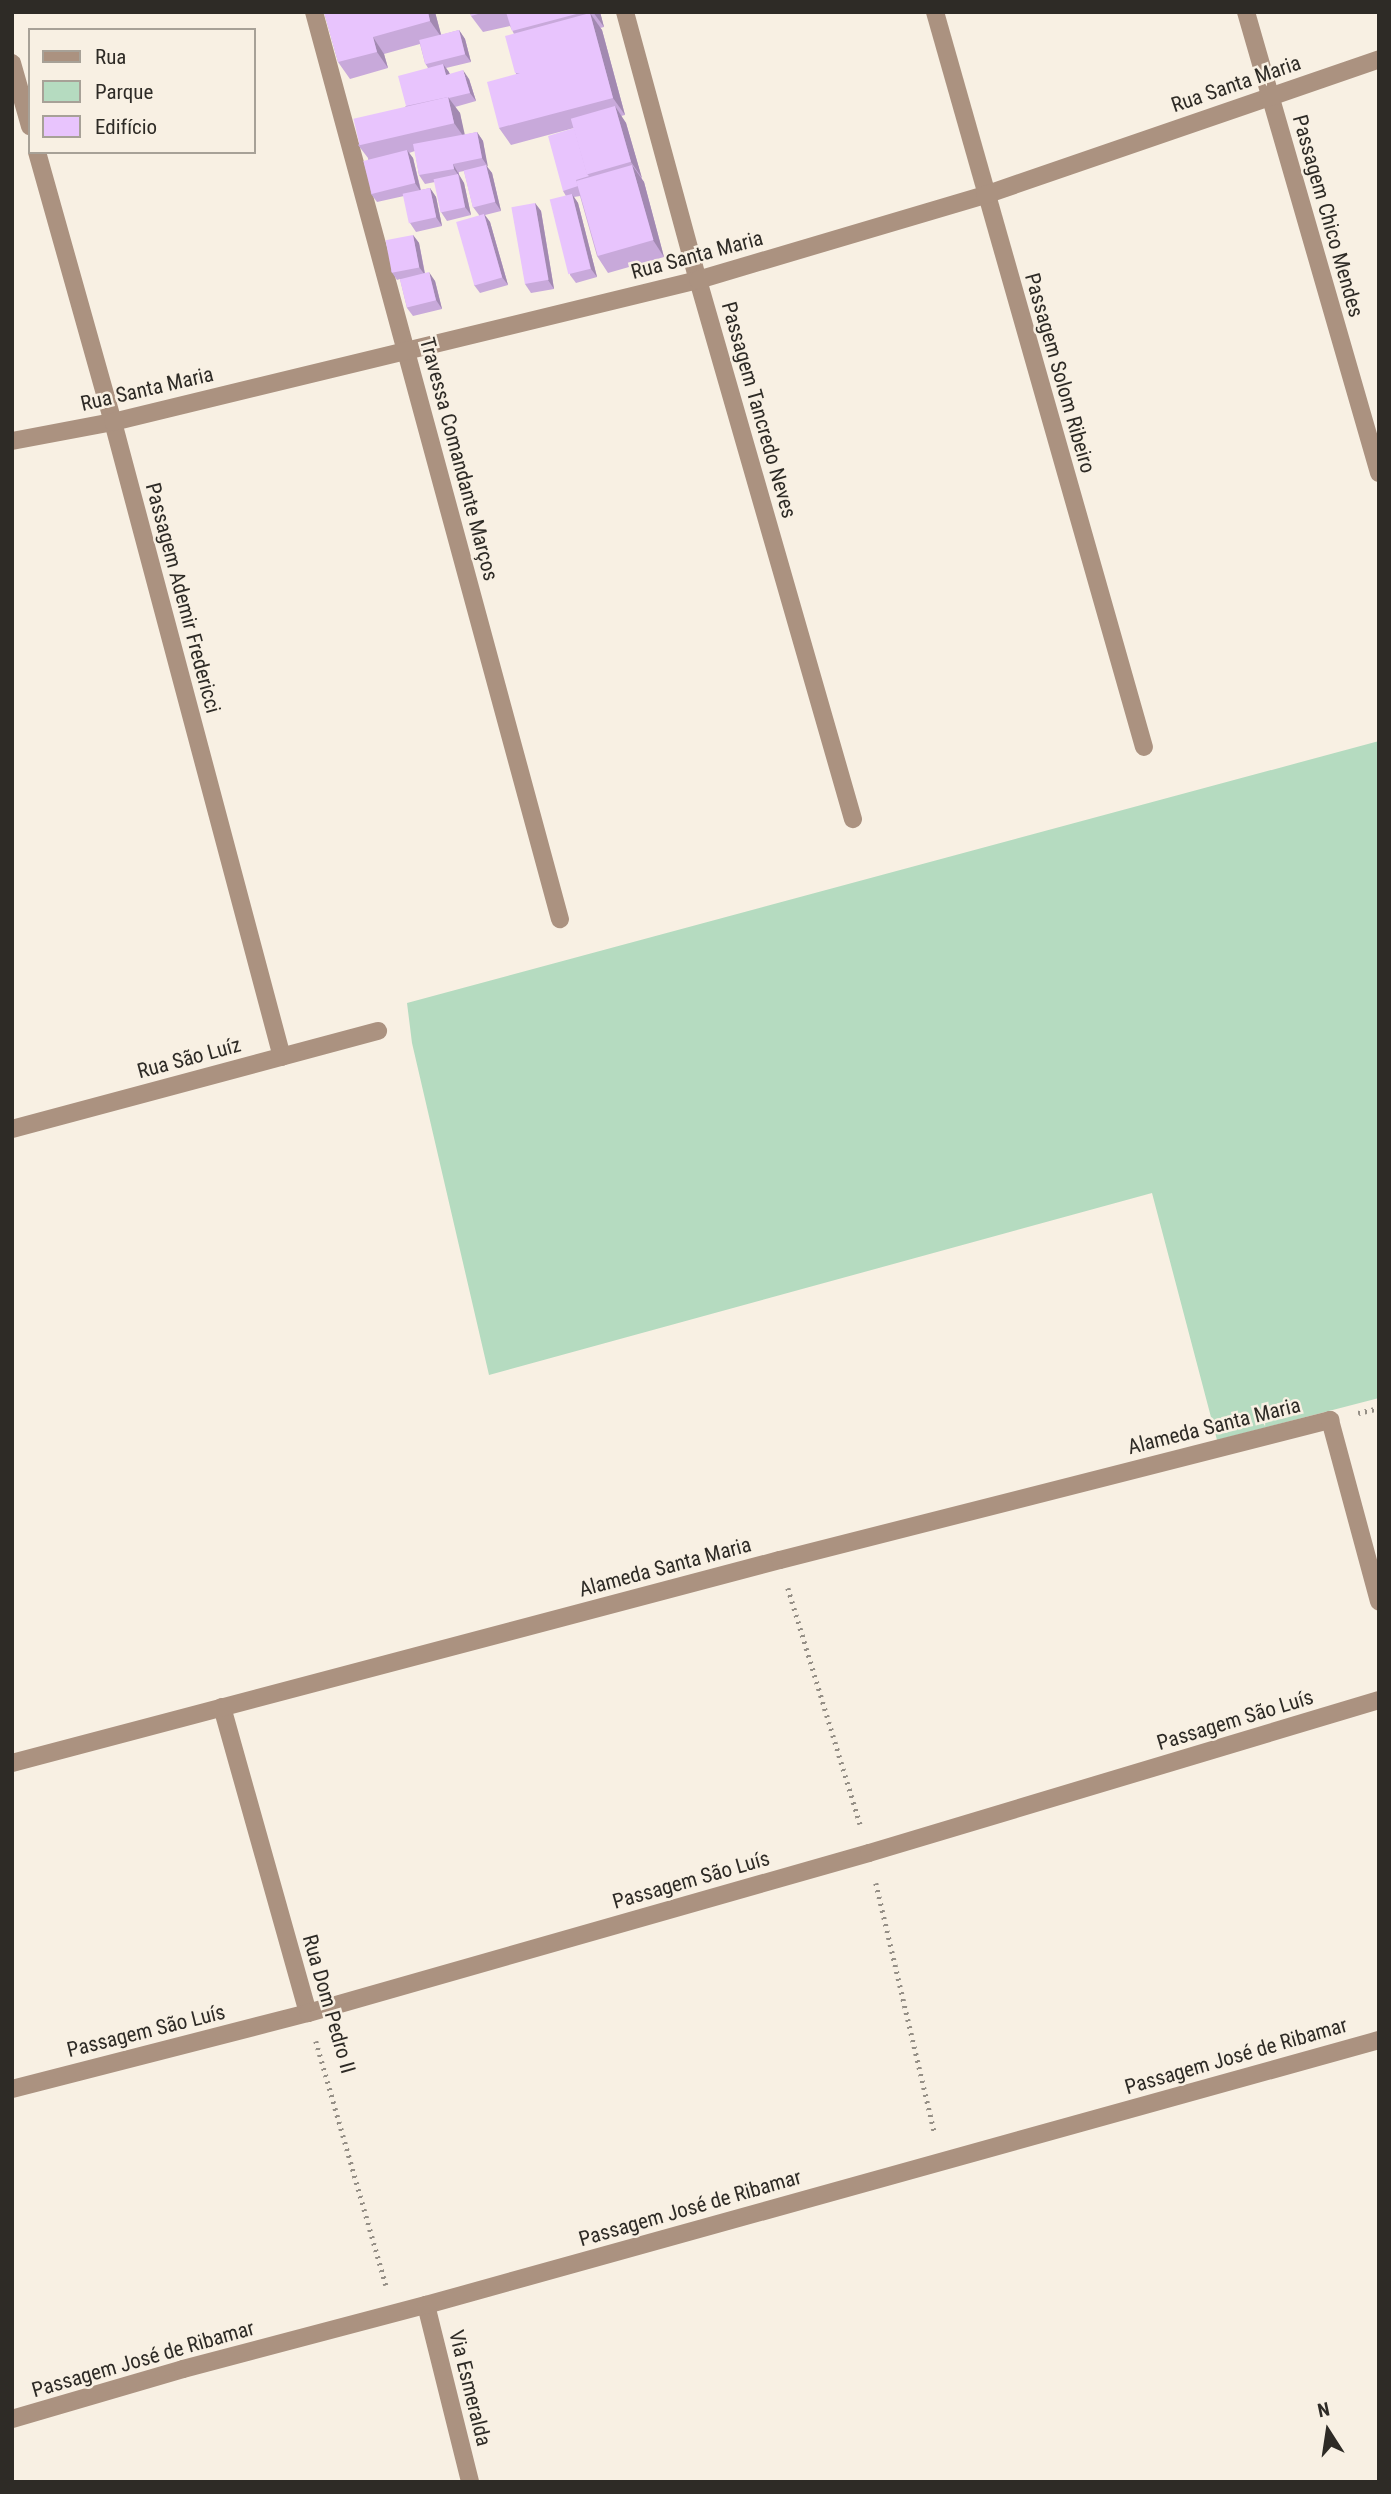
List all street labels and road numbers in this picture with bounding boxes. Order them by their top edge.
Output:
street label: Rua Santa Maria [1168,50,1304,118]
street label: Passagem Chico Mendes [1287,112,1369,320]
street label: Rua Santa Maria [628,225,766,285]
street label: Passagem Solom Ribeiro [1019,270,1101,476]
street label: Passagem Tancredo Neves [716,299,802,521]
street label: Travessa Comandante Marços [414,335,504,583]
street label: Rua Santa Maria [78,361,216,417]
street label: Passagem Ademir Fredericci [140,480,226,716]
street label: Rua São Luíz [134,1032,244,1084]
street label: Alameda Santa Maria [1125,1392,1303,1460]
street label: Alameda Santa Maria [576,1532,754,1602]
street label: Passagem São Luís [1154,1684,1316,1756]
street label: Passagem São Luís [610,1846,772,1914]
street label: Rua Dom Pedro II [297,1932,361,2076]
street label: Passagem São Luís [64,1999,228,2063]
street label: Passagem José de Ribamar [1122,2012,1350,2100]
street label: Passagem José de Ribamar [576,2164,804,2252]
street label: Passagem José de Ribamar [29,2315,257,2403]
street label: Via Esmeralda [443,2327,497,2449]

